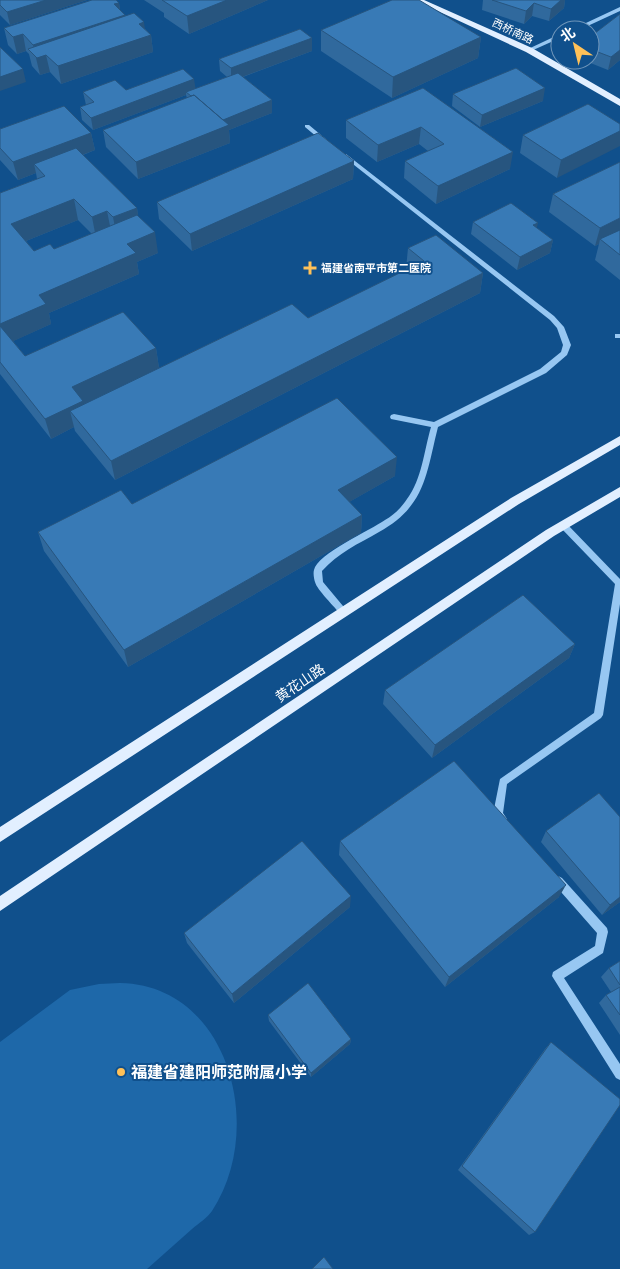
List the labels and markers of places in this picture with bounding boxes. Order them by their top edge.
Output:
marker: 福建省南平市第二医院 [303,261,317,275]
place label: 福建省南平市第二医院 [321,262,431,275]
place label: 福建省建阳师范附属小学 [131,1063,307,1082]
marker: 福建省建阳师范附属小学 [115,1066,127,1078]

